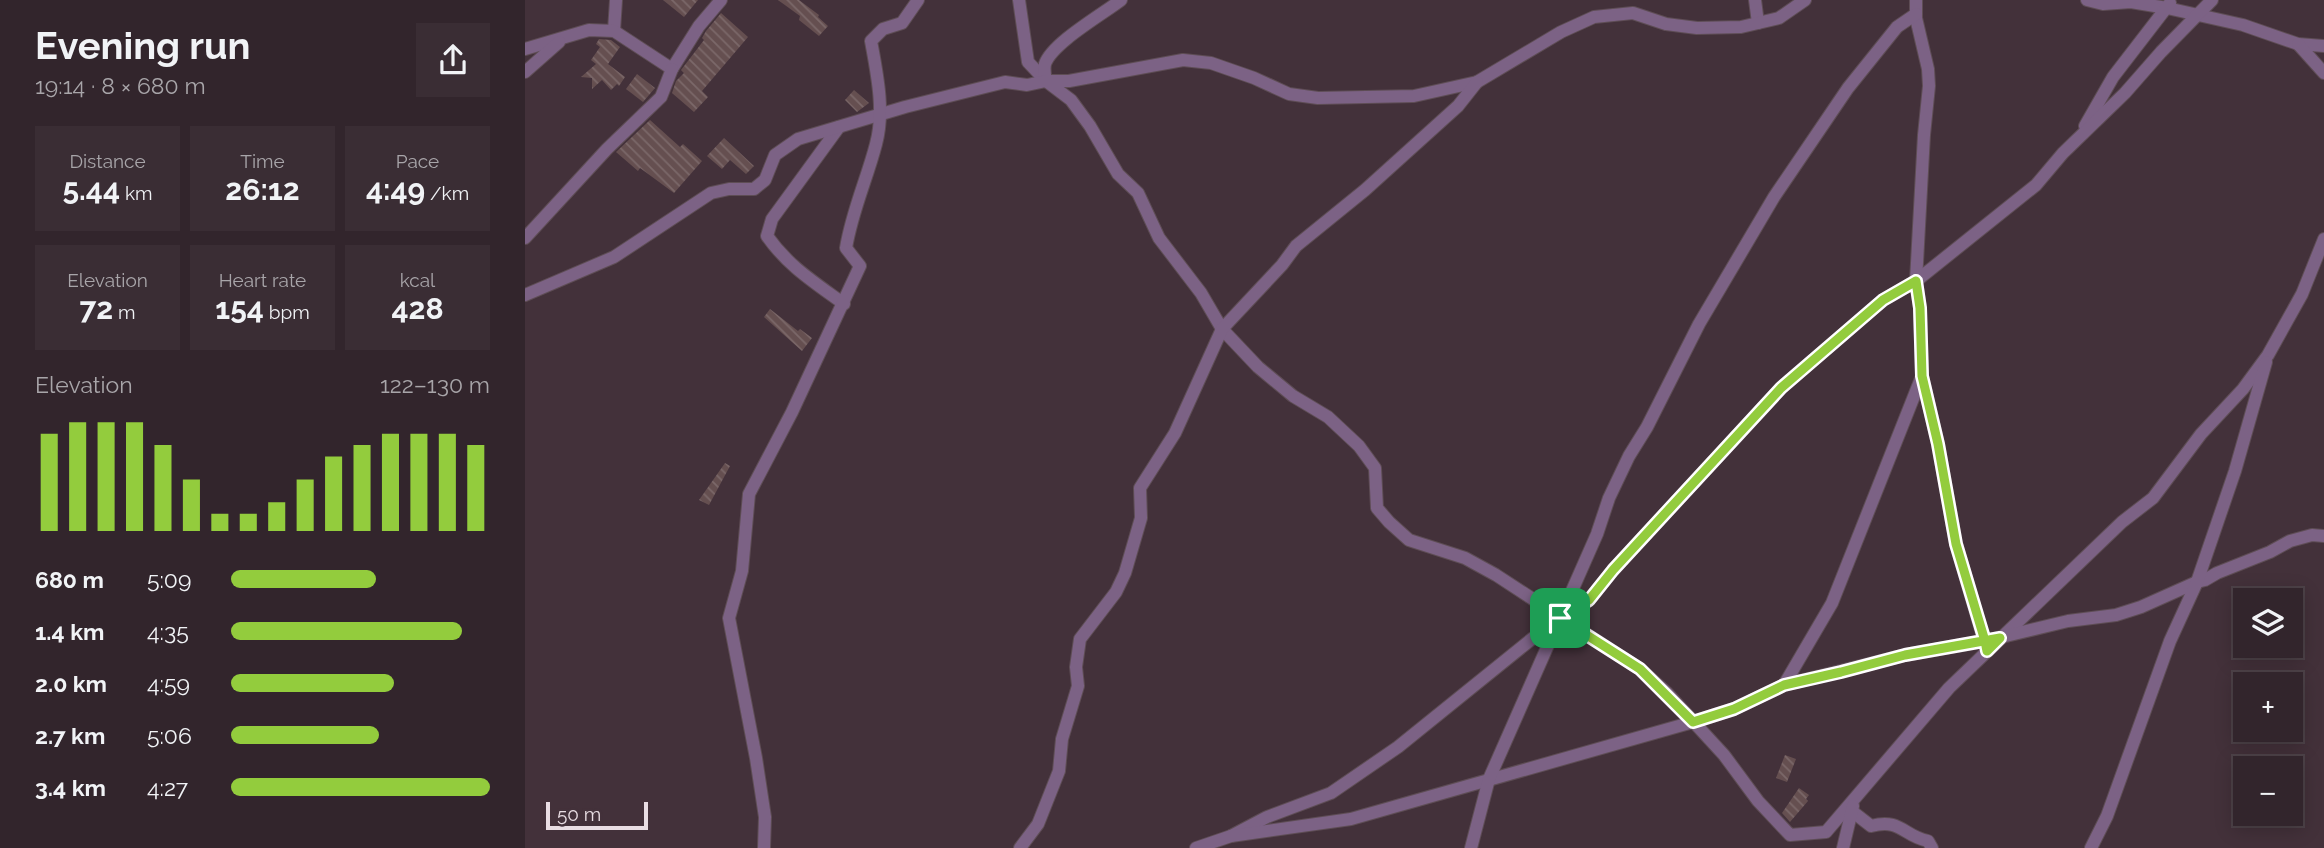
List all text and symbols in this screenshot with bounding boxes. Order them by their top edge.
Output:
text: Evening run [35,23,250,68]
button: share [416,23,490,97]
text: 19:14 · 8 × 680 m [35,72,206,99]
text: Distance [69,150,146,172]
text: Time [240,150,285,172]
text: Pace [396,150,439,172]
text: 5.44 [62,172,120,207]
text: 26:12 [225,172,300,207]
text: 4:49 [366,172,425,207]
text: km [120,182,153,204]
text: /km [425,182,469,204]
text: Elevation [67,269,148,291]
text: Heart rate [219,269,306,291]
text: kcal [400,269,435,291]
text: 72 [79,291,113,326]
text: 154 [215,291,264,326]
text: 428 [391,291,444,326]
text: m [113,301,136,323]
text: bpm [264,301,310,323]
text: Elevation [35,371,133,398]
text: 122–130 m [380,371,490,398]
text: 680 m [35,566,104,593]
text: 5:09 [147,566,191,593]
pin [1530,588,1590,648]
map controls [2233,588,2303,826]
button: layers [2233,588,2303,658]
icon: arrive [1541,599,1579,637]
text: 1.4 km [35,618,104,645]
text: 4:35 [147,618,189,645]
text: 2.0 km [35,670,107,697]
text: 4:59 [147,670,190,697]
button: + [2233,672,2303,742]
text: 2.7 km [35,722,105,749]
text: 5:06 [147,722,192,749]
button: − [2233,756,2303,826]
text: 3.4 km [35,774,106,801]
text: 4:27 [147,774,188,801]
scale bar [546,799,647,831]
text: 50 m [557,803,601,825]

